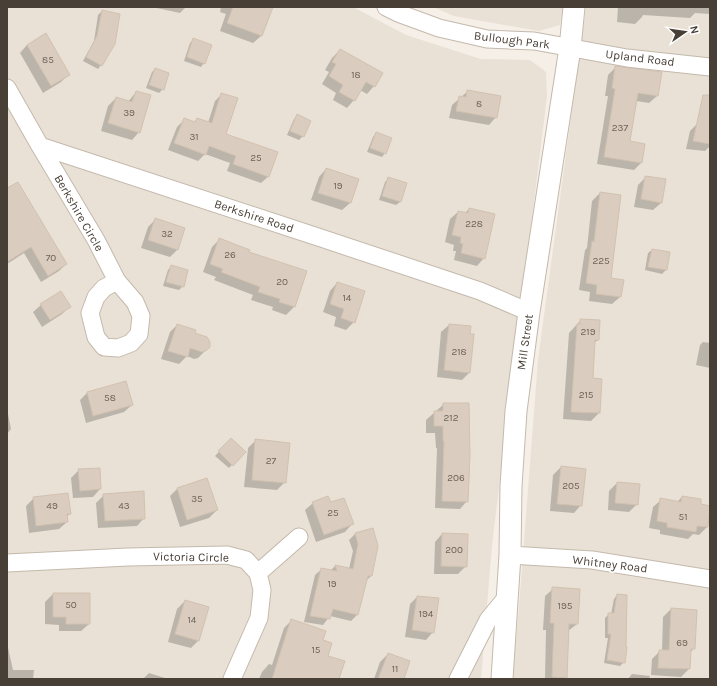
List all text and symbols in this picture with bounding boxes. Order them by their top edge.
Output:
north arrow [665,12,705,52]
text: N [687,25,701,35]
street label: Bullough Park [473,28,551,52]
street label: Upland Road [605,47,675,69]
house number: 85 [42,54,54,66]
house number: 18 [351,69,361,81]
house number: 8 [476,98,482,110]
house number: 39 [123,107,135,119]
house number: 237 [612,122,628,134]
house number: 31 [189,131,199,143]
house number: 25 [250,152,262,164]
street label: Berkshire Circle [51,172,107,254]
house number: 19 [333,180,343,192]
street label: Berkshire Road [212,197,296,235]
house number: 228 [465,218,483,230]
house number: 32 [161,228,173,240]
house number: 26 [224,249,236,261]
house number: 70 [46,252,56,264]
house number: 225 [592,255,610,267]
house number: 20 [276,276,288,288]
house number: 14 [343,292,352,304]
street label: Mill Street [514,313,536,371]
house number: 219 [581,326,596,338]
house number: 218 [451,346,467,358]
house number: 215 [579,389,594,401]
house number: 58 [104,392,116,404]
house number: 212 [444,412,459,424]
house number: 27 [266,455,277,467]
house number: 206 [447,472,465,484]
house number: 205 [562,480,580,492]
house number: 35 [191,493,203,505]
house number: 49 [46,500,58,512]
house number: 43 [118,500,130,512]
house number: 25 [327,507,339,519]
house number: 51 [679,511,687,523]
house number: 200 [445,544,463,556]
street label: Victoria Circle [153,549,229,565]
street label: Whitney Road [572,552,648,576]
house number: 19 [327,578,337,590]
house number: 50 [65,599,77,611]
house number: 195 [558,600,573,612]
house number: 194 [419,608,434,620]
house number: 14 [188,614,197,626]
house number: 69 [676,637,688,649]
house number: 15 [312,644,321,656]
house number: 11 [392,663,398,675]

